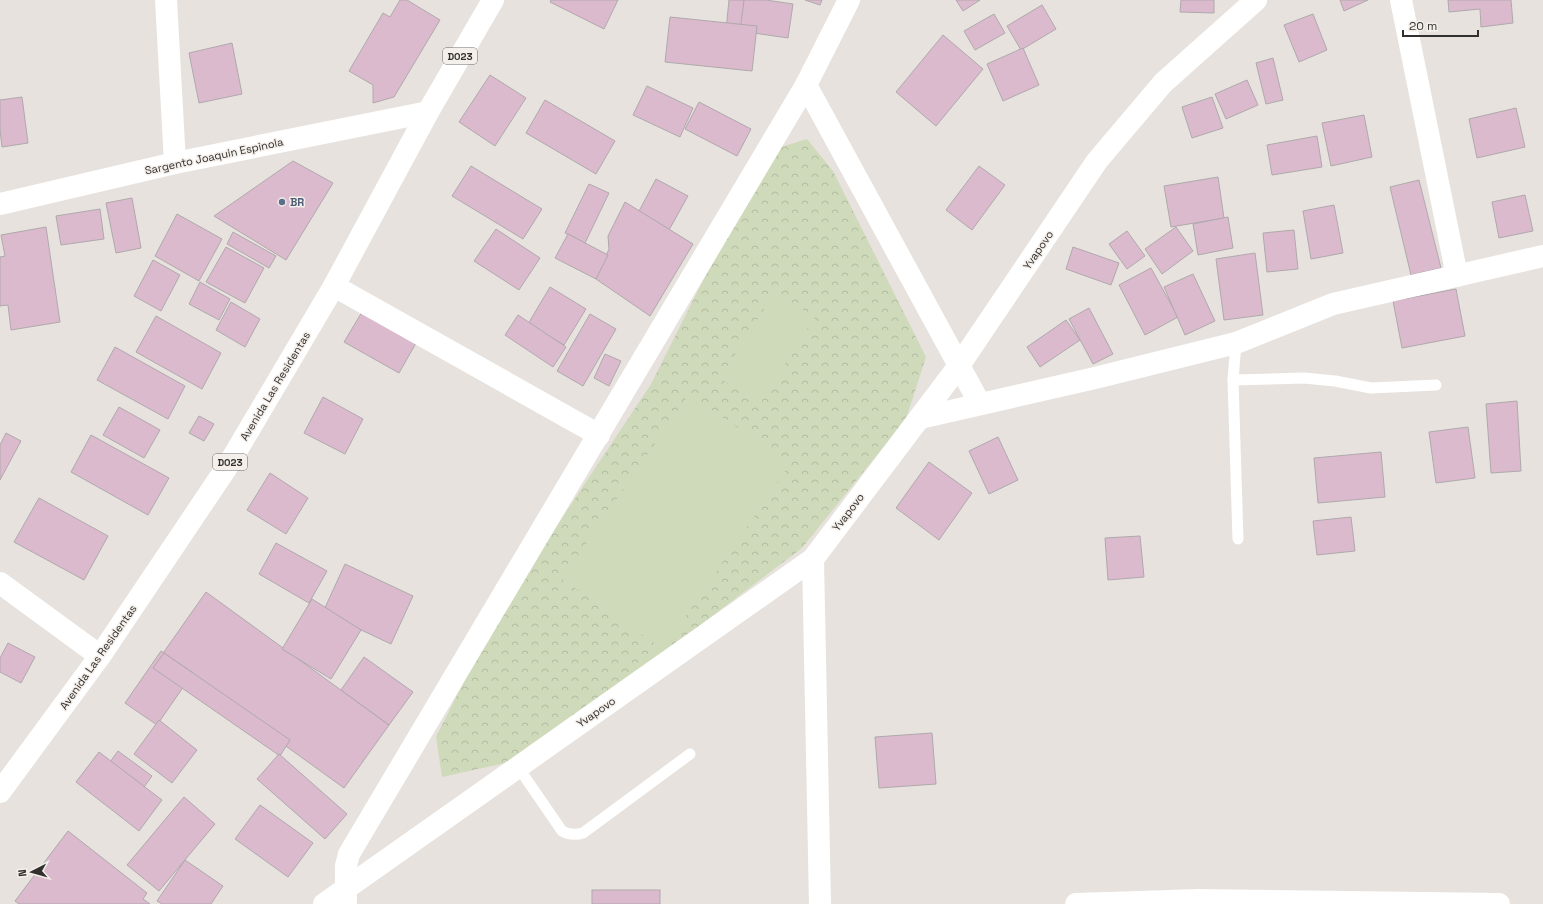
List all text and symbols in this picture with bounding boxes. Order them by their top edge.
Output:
scale bar [1403,12,1478,38]
text: 20 m [1409,18,1437,34]
road number: D023 [443,48,477,64]
street label: Sargento Joaquin Espinola [143,134,285,178]
place label: BR [290,195,304,209]
marker: BR [277,197,287,207]
street label: Yvapovo [1020,228,1056,272]
street label: Avenida Las Residentas [237,329,313,443]
road number: D023 [213,454,247,470]
street label: Yvapovo [829,490,867,534]
street label: Avenida Las Residentas [56,602,140,712]
street label: Yvapovo [574,693,618,730]
north arrow [12,852,52,892]
text: N [15,869,29,877]

